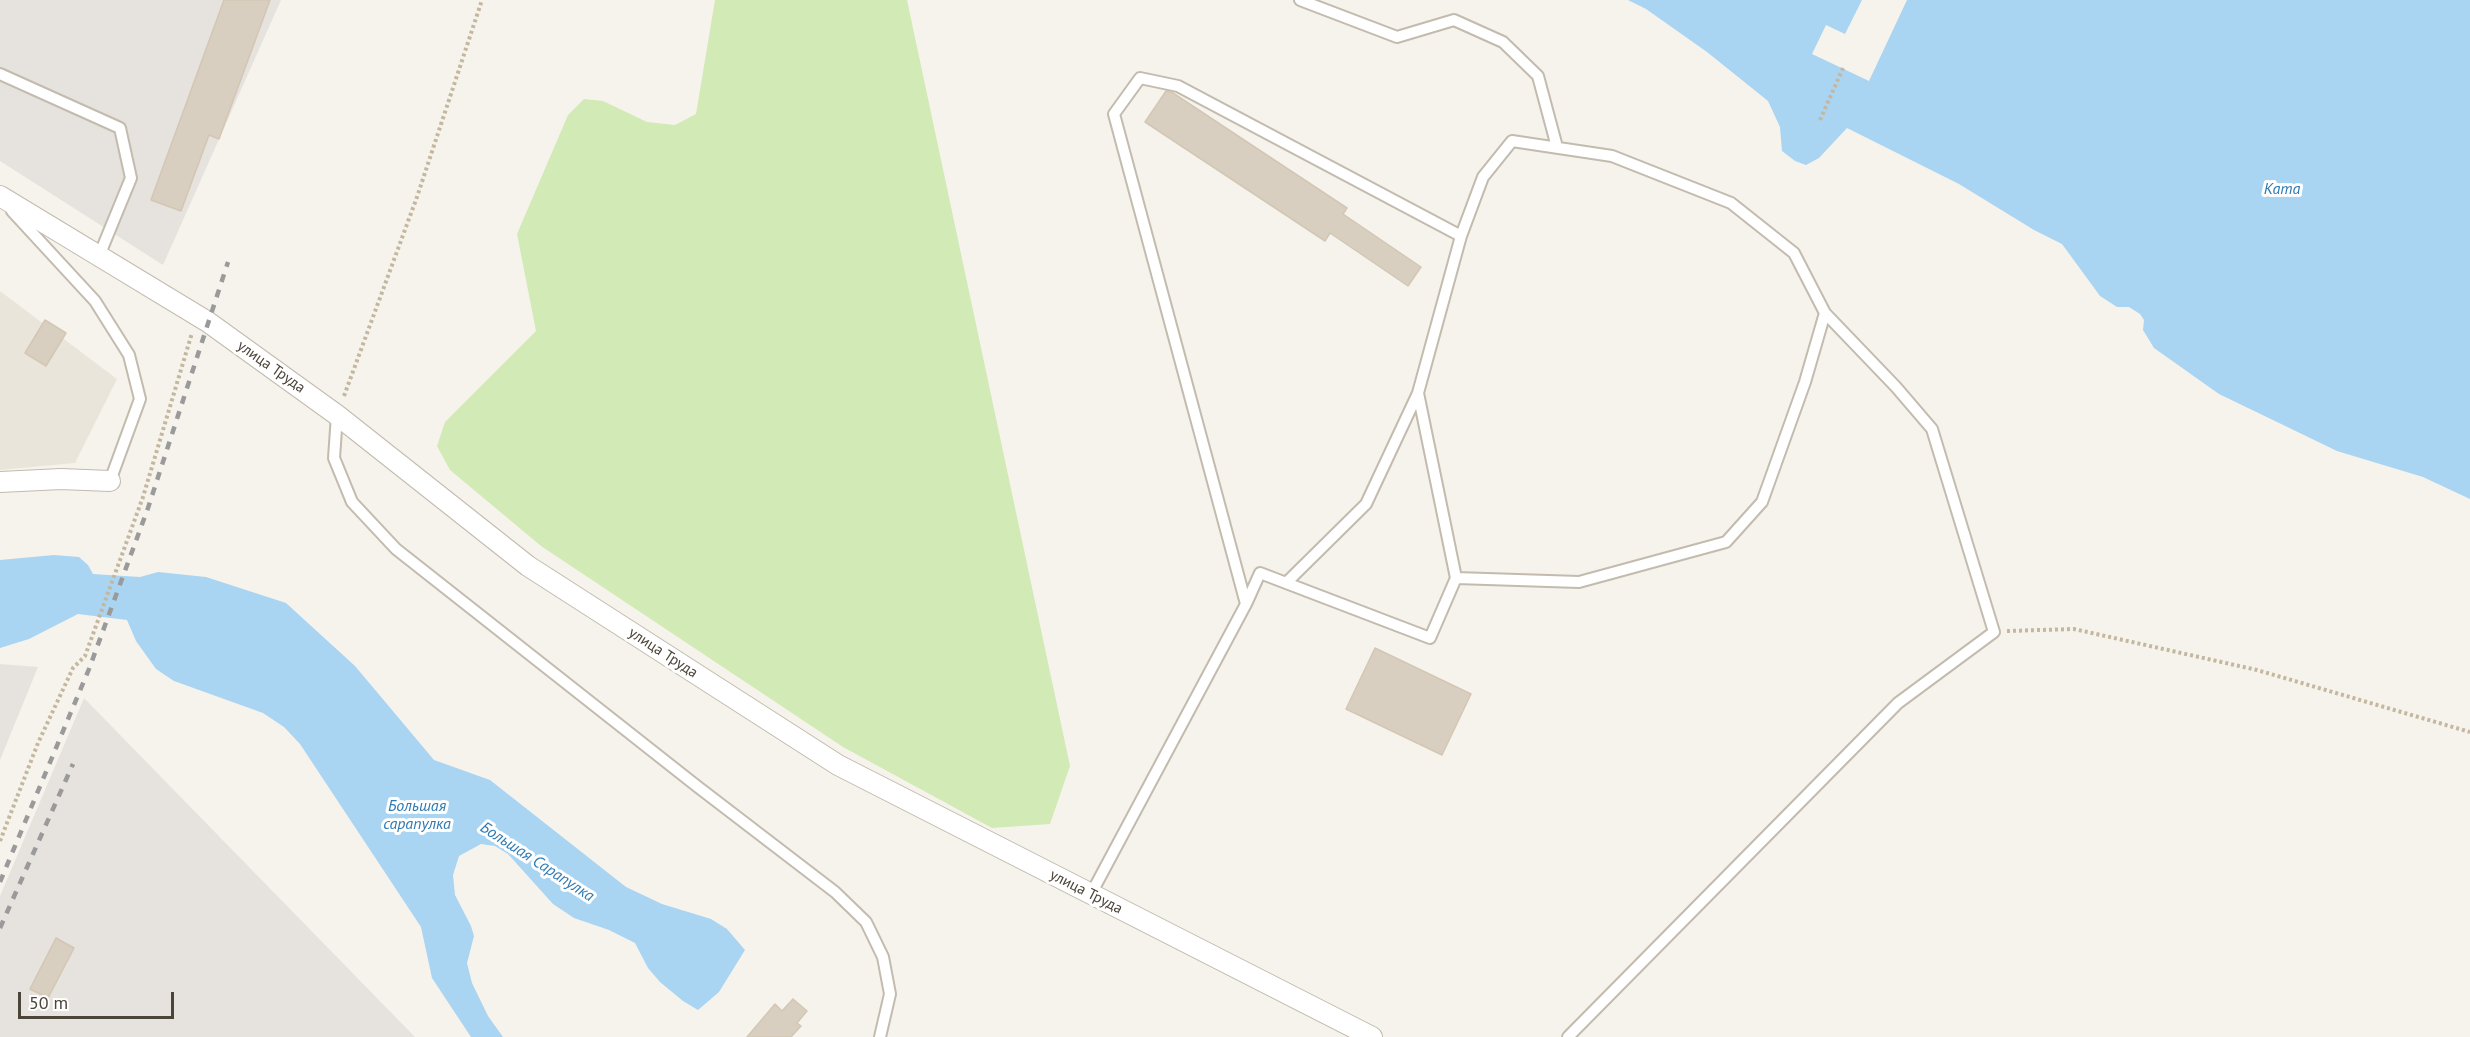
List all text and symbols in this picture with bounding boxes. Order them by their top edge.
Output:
water label: Kama [2264,179,2300,199]
street label: улица Труда [233,337,309,397]
street label: улица Труда [625,624,701,682]
water label: Большая сарапулка [383,796,451,834]
water label: Большая Сарапулка [476,818,598,906]
street label: улица Труда [1047,866,1125,918]
scale bar [21,980,177,1018]
text: 50 m [29,991,68,1014]

